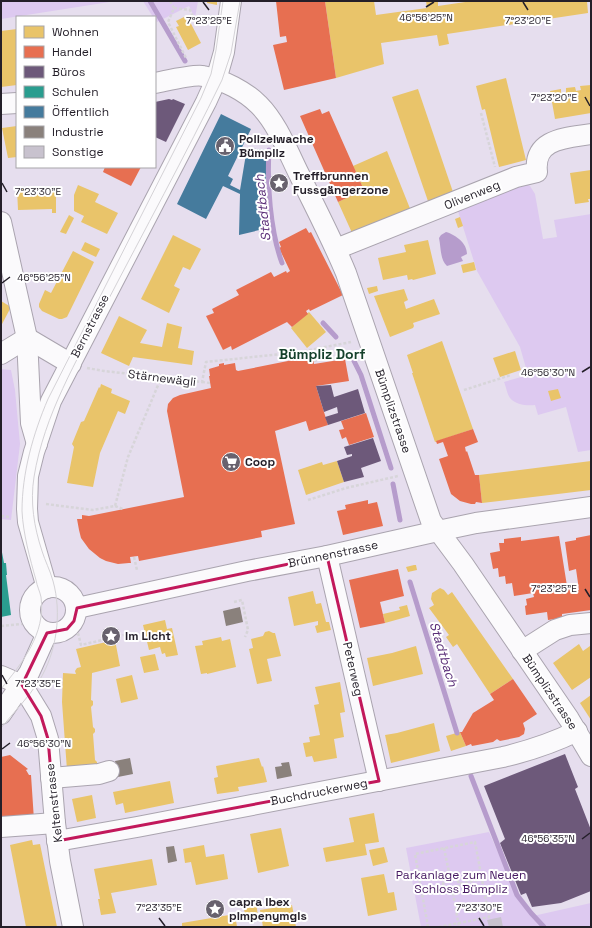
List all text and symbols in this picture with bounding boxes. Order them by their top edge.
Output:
text: 46°56'25"N [399,11,453,24]
text: 7°23'25"E [186,14,232,27]
text: 7°23'20"E [505,14,552,27]
legend [16,16,156,168]
text: Wohnen [52,24,99,40]
text: Handel [52,44,92,60]
text: Büros [52,64,85,80]
text: Schulen [52,84,99,100]
text: 7°23'20"E [531,91,578,104]
text: Öffentlich [52,104,109,120]
text: Industrie [52,124,104,140]
place label: Polizeiwache Bümpliz [239,131,314,161]
public building icon: Polizeiwache Bümpliz [214,135,236,157]
text: Sonstige [52,144,104,160]
place label: Treffbrunnen Fussgängerzone [293,168,389,198]
place icon: Treffbrunnen Fussgängerzone [268,172,290,194]
water label: Stadtbach [250,173,274,242]
street label: Olivenweg [442,177,502,213]
text: 7°23'30"E [15,185,62,198]
text: 46°56'25"N [17,271,71,284]
street label: Bernstrasse [67,291,113,361]
district label: Bümpliz Dorf [279,345,365,363]
street label: Stärnewägli [127,366,197,390]
text: 46°56'30"N [521,366,575,379]
street label: Bümplizstrasse [371,367,415,455]
supermarket icon: Coop [220,451,242,473]
place label: Coop [245,454,275,470]
street label: Brünnenstrasse [287,537,379,571]
text: 7°23'25"E [531,582,577,595]
water label: Stadtbach [426,620,462,690]
place icon: Im Licht [100,625,122,647]
place label: Im Licht [125,628,171,644]
street label: Peterweg [339,640,367,698]
street label: Bümplizstrasse [519,651,581,733]
text: 7°23'35"E [15,677,61,690]
text: 46°56'30"N [17,737,71,750]
street label: Keltenstrasse [42,763,66,843]
street label: Buchdruckerweg [269,775,369,809]
text: 46°56'35"N [521,832,575,845]
park label: Parkanlage zum Neuen Schloss Bümpliz [396,867,526,897]
place label: capra ibex pimpenymgis [229,894,307,924]
place icon: capra ibex pimpenymgis [204,898,226,920]
text: 7°23'35"E [136,901,182,914]
text: 7°23'30"E [456,901,503,914]

